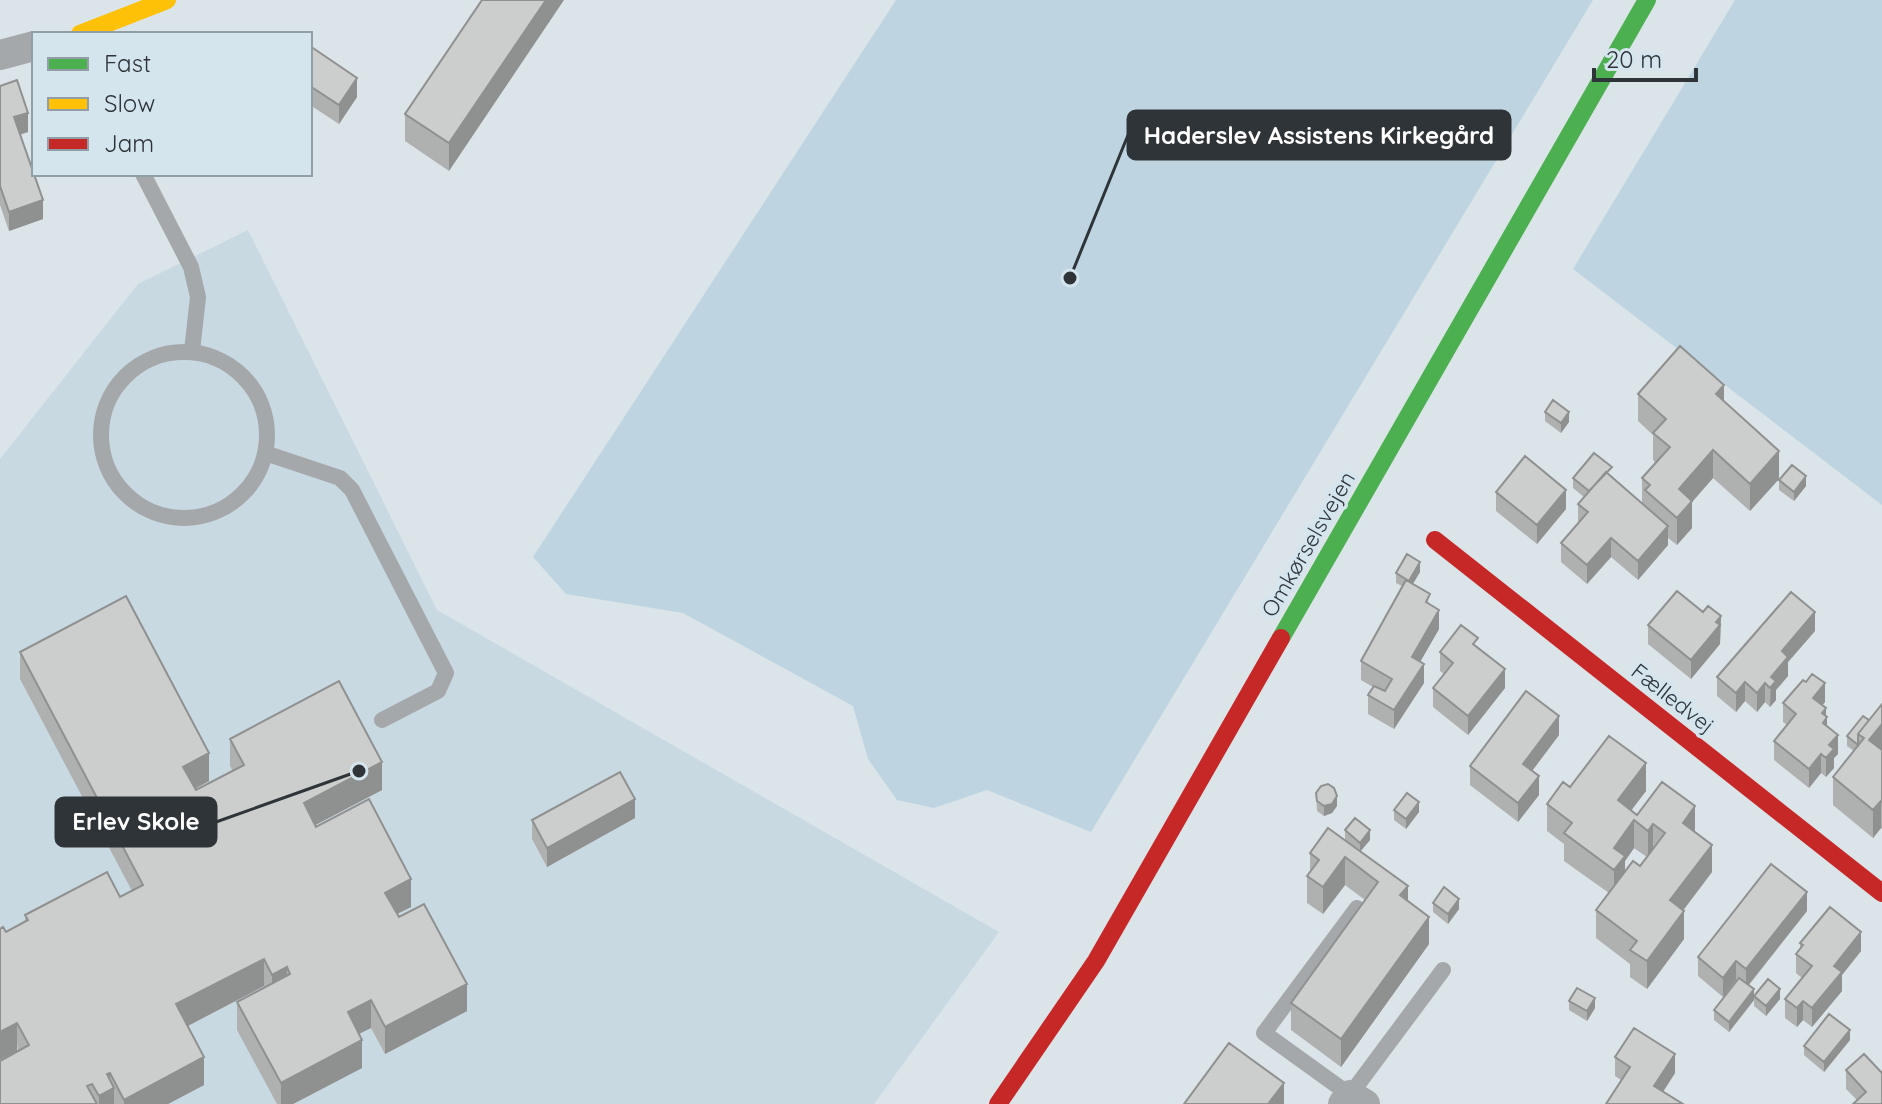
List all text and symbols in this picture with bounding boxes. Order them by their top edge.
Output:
legend [32,32,312,176]
scale bar [1594,32,1696,82]
text: 20 m [1606,44,1662,74]
text: Fast [104,48,151,78]
text: Slow [104,88,155,118]
callout: Haderslev Assistens Kirkegård [1128,111,1510,159]
text: Haderslev Assistens Kirkegård [1144,120,1494,150]
text: Jam [104,128,154,158]
street label: Omkørselsvejen [1255,466,1361,622]
street label: Fælledvej [1626,657,1720,739]
callout: Erlev Skole [56,798,216,846]
text: Erlev Skole [72,806,200,836]

